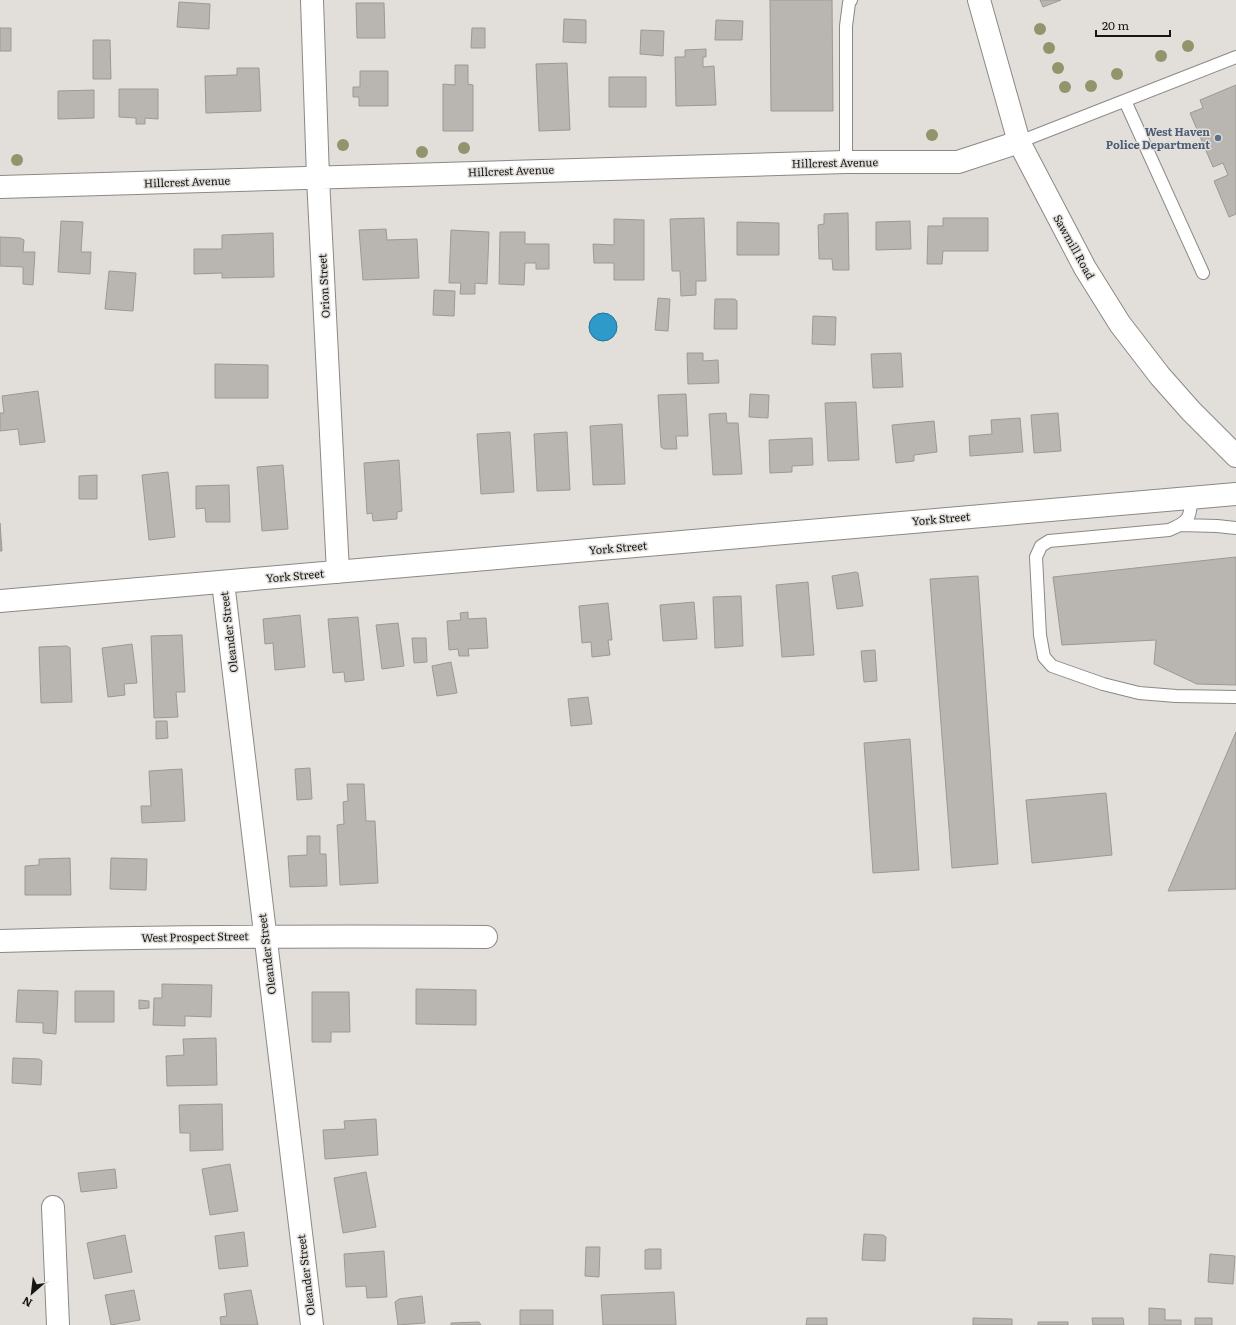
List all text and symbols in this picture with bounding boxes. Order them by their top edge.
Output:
scale bar [1096,12,1170,38]
text: 20 m [1102,16,1129,34]
place label: West Haven Police Department [1106,123,1210,152]
marker: West Haven Police Department [1213,133,1223,143]
street label: Hillcrest Avenue [792,153,879,171]
street label: Hillcrest Avenue [468,160,555,180]
street label: Hillcrest Avenue [144,171,231,191]
street label: Sawmill Road [1050,211,1099,282]
street label: Orion Street [313,253,333,319]
street label: York Street [911,507,971,529]
street label: York Street [588,536,648,558]
street label: York Street [265,564,325,586]
street label: Oleander Street [215,590,241,674]
street label: Oleander Street [253,912,279,996]
street label: West Prospect Street [141,927,249,945]
street label: Oleander Street [292,1233,318,1317]
north arrow [12,1273,52,1313]
text: N [19,1293,35,1312]

